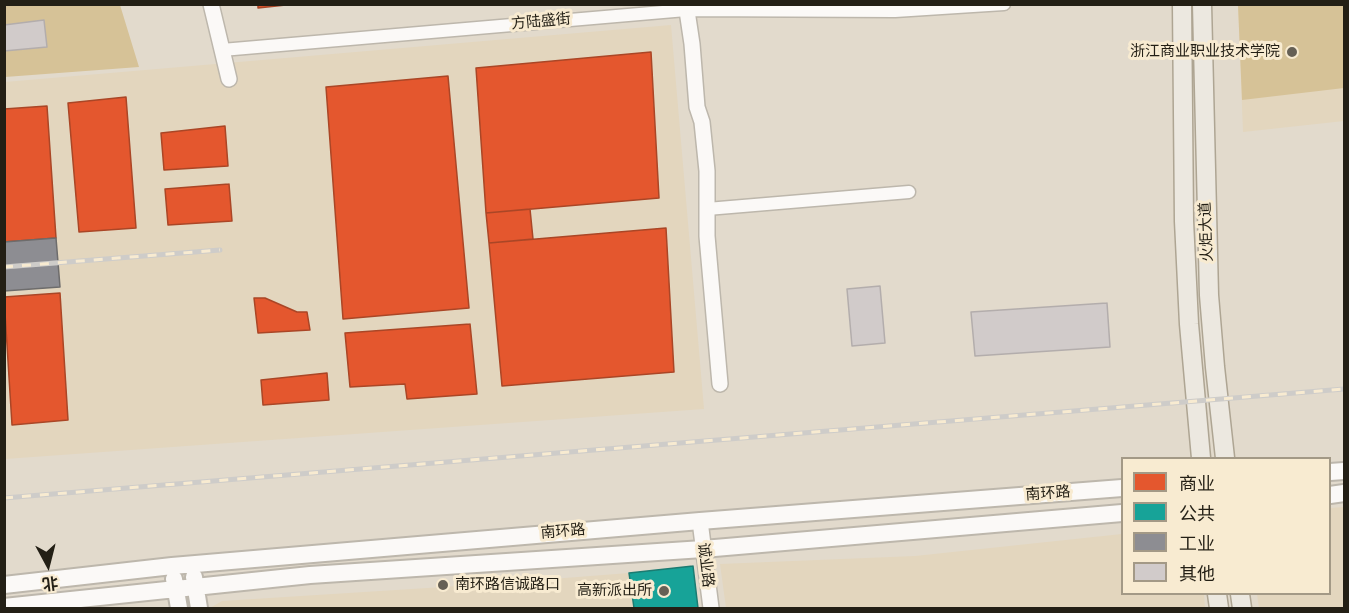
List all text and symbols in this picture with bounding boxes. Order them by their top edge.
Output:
street label: 方陆盛街 [510,10,572,34]
place label: 浙江商业职业技术学院 [1130,43,1280,61]
marker: 浙江商业职业技术学院 [1285,45,1299,59]
street label: 火炬大道 [1197,202,1217,262]
legend [1121,457,1331,595]
text: 商业 [1179,473,1215,494]
street label: 南环路 [1025,483,1071,505]
text: 公共 [1179,503,1215,524]
street label: 南环路 [540,521,586,543]
text: 工业 [1179,533,1215,554]
north arrow [18,535,78,595]
street label: 诚业路 [693,542,717,588]
text: 其他 [1179,563,1215,584]
text: 北 [41,573,59,594]
place label: 南环路信诚路口 [455,576,560,594]
marker: 南环路信诚路口 [436,578,450,592]
place label: 高新派出所 [577,582,652,600]
marker: 高新派出所 [657,584,671,598]

